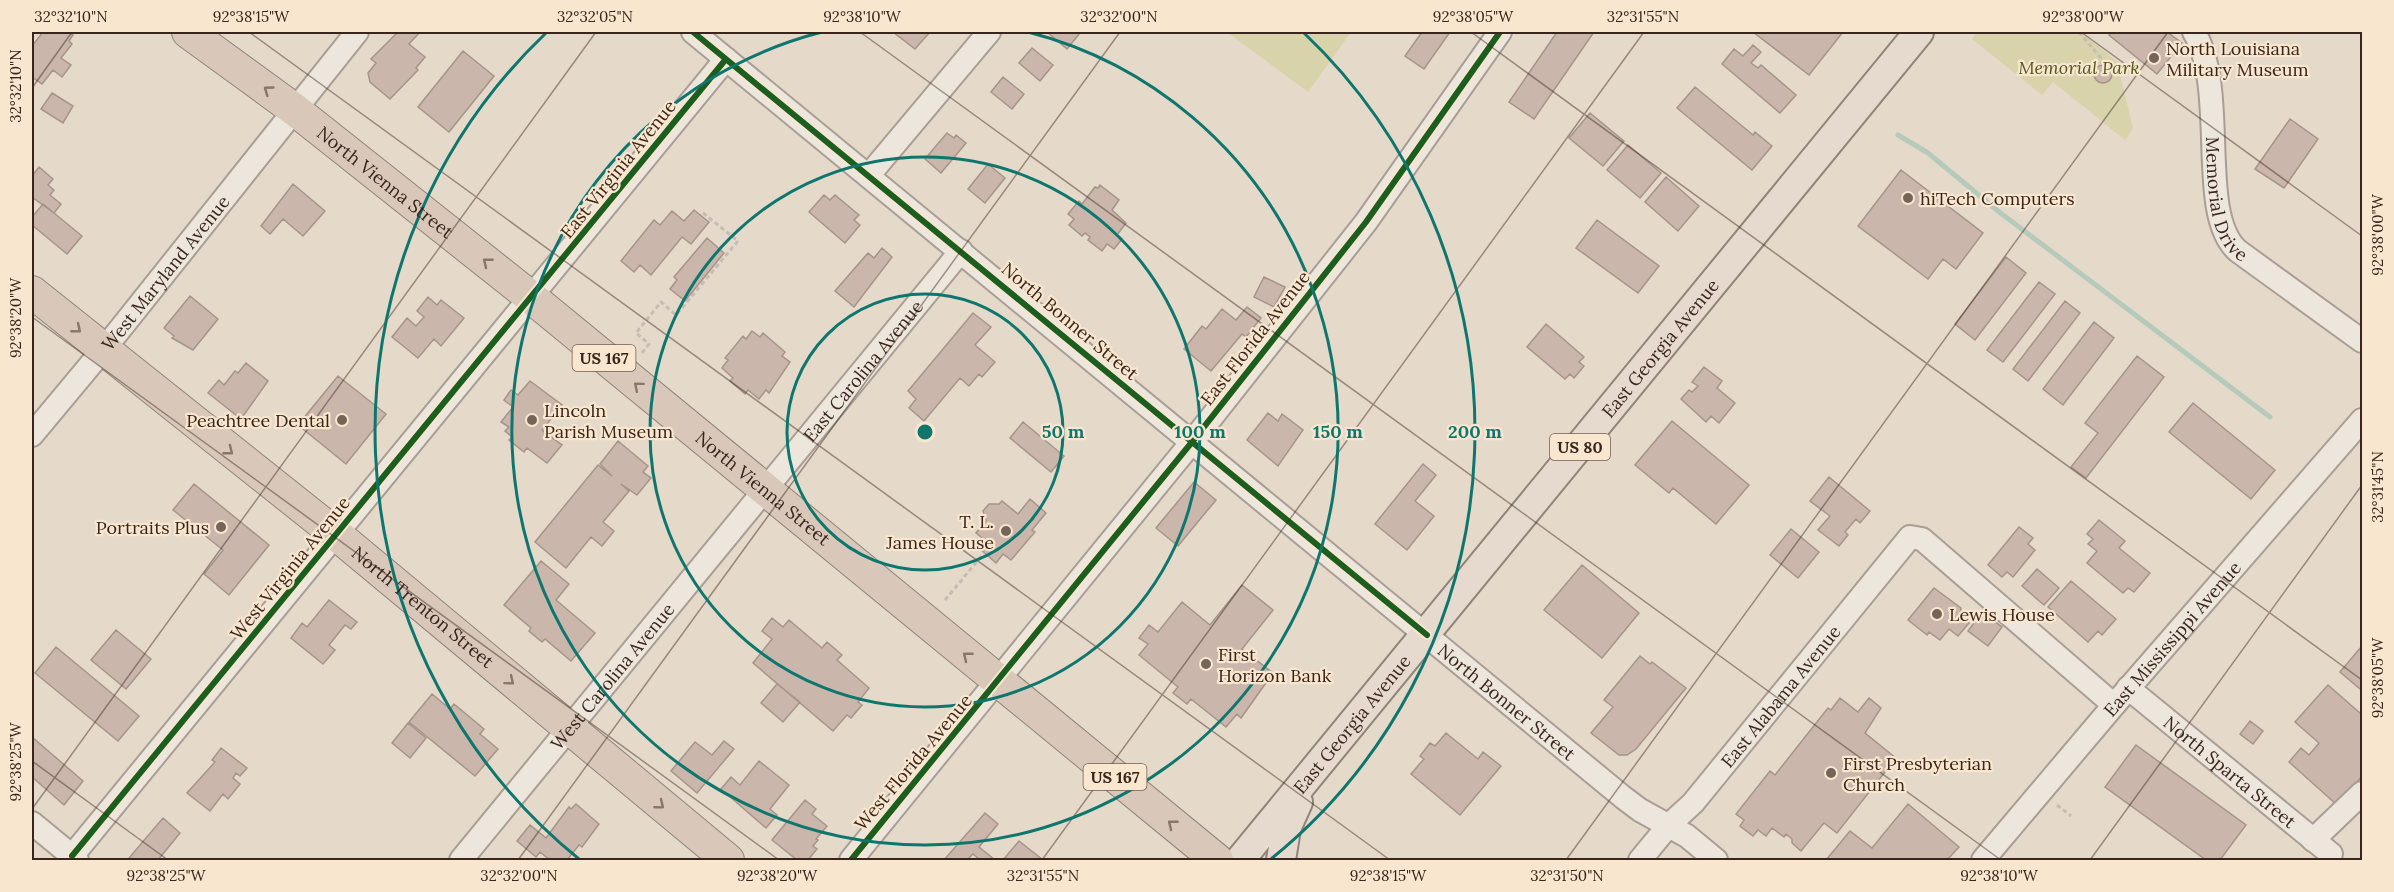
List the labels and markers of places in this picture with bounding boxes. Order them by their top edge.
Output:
place label: North Louisiana Military Museum [2166,37,2309,81]
marker: North Louisiana Military Museum [2147,51,2161,65]
place label: hiTech Computers [1920,187,2075,210]
marker: hiTech Computers [1901,191,1915,205]
place label: Lincoln Parish Museum [544,399,673,443]
place label: Peachtree Dental [186,409,330,432]
marker: Peachtree Dental [335,413,349,427]
marker: Lincoln Parish Museum [525,413,539,427]
centre of rings [915,422,935,442]
place label: T. L. James House [885,510,994,554]
place label: Portraits Plus [96,516,209,539]
marker: Portraits Plus [214,520,228,534]
marker: T. L. James House [999,524,1013,538]
place label: Lewis House [1949,603,2055,626]
marker: Lewis House [1930,607,1944,621]
place label: First Horizon Bank [1218,643,1332,687]
marker: First Horizon Bank [1199,657,1213,671]
place label: First Presbyterian Church [1843,752,1992,796]
marker: First Presbyterian Church [1824,766,1838,780]

